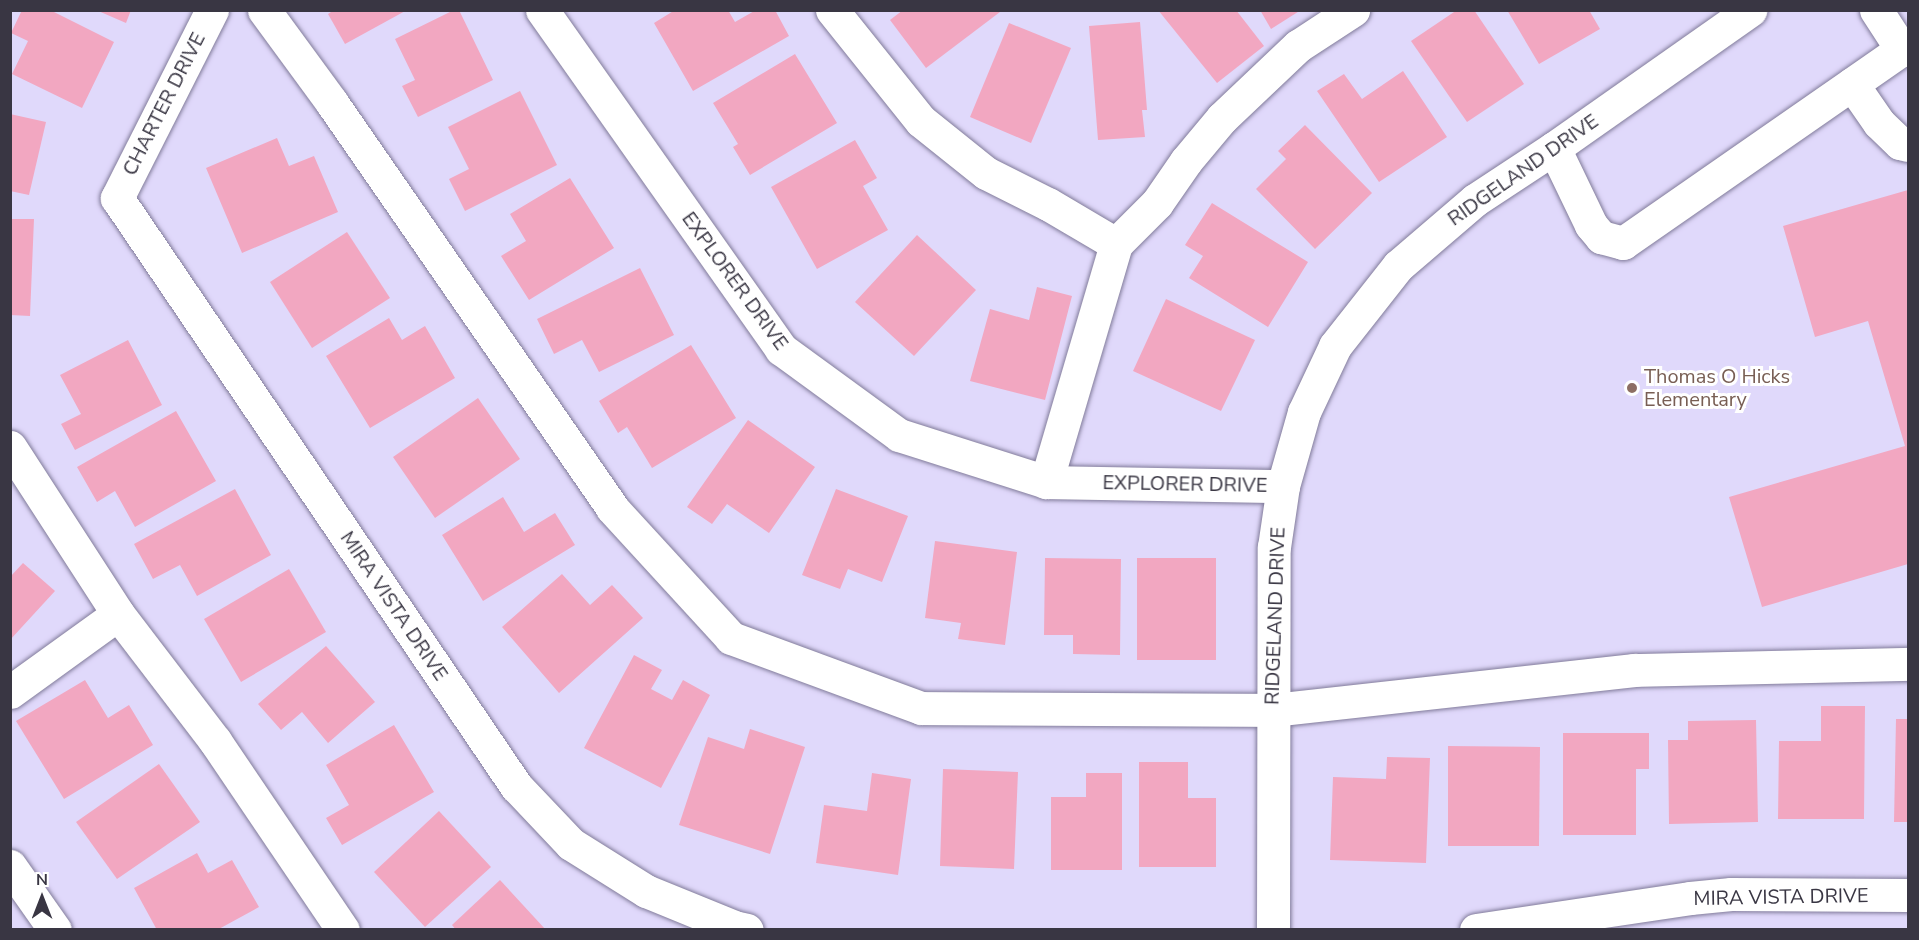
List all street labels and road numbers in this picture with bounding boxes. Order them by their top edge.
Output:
street label: CHARTER DRIVE [118,29,210,179]
street label: RIDGELAND DRIVE [1443,109,1603,231]
street label: EXPLORER DRIVE [677,207,793,355]
street label: EXPLORER DRIVE [1102,471,1268,497]
street label: MIRA VISTA DRIVE [335,527,453,685]
street label: RIDGELAND DRIVE [1260,527,1290,705]
street label: MIRA VISTA DRIVE [1693,883,1869,911]

